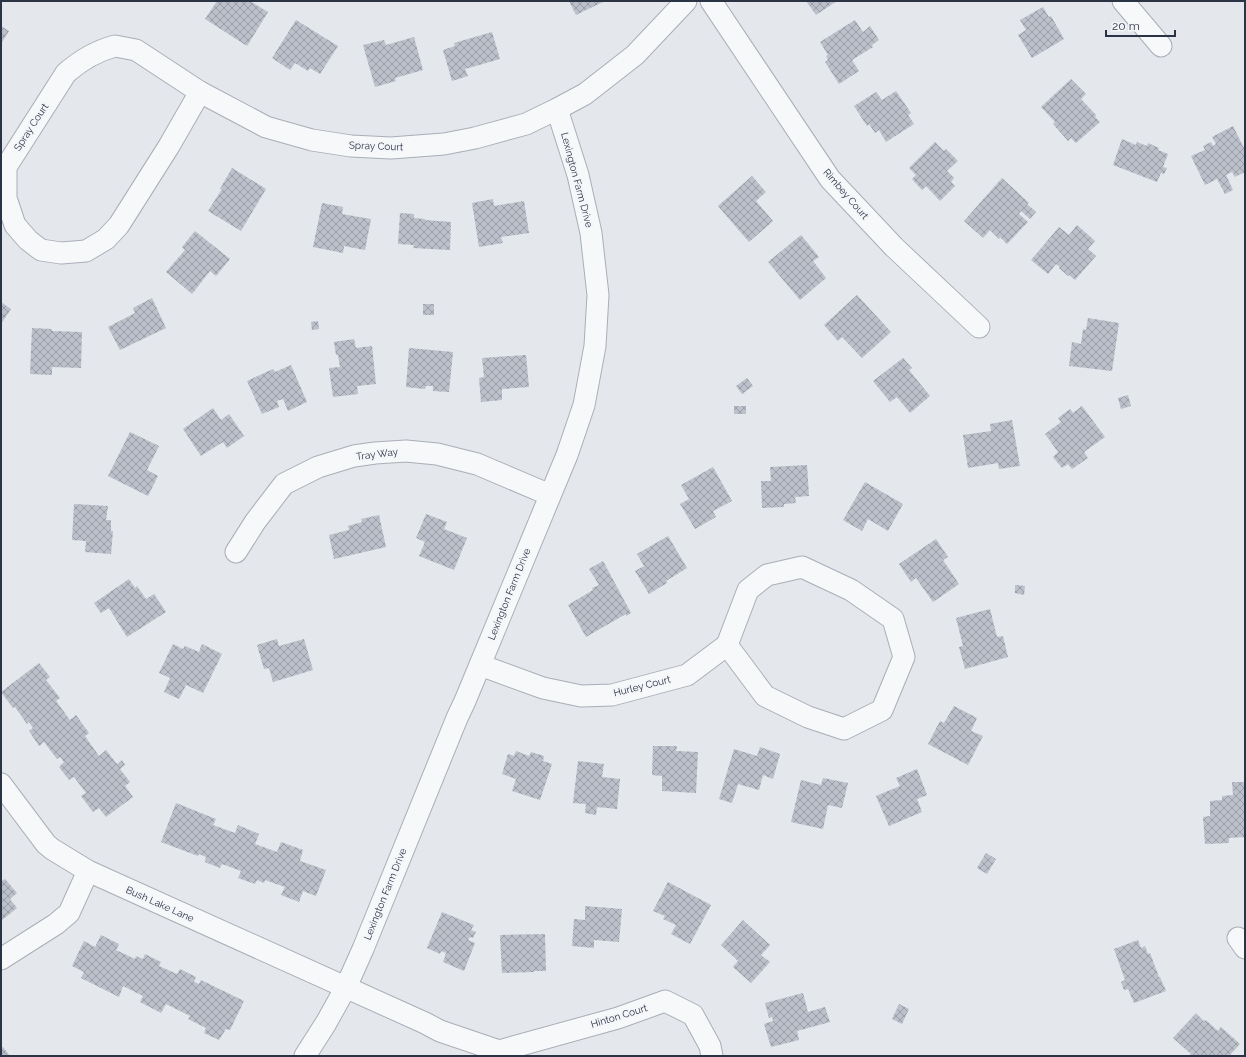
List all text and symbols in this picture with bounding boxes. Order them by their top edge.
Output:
scale bar [1106,12,1175,38]
text: 20 m [1112,19,1140,33]
street label: Spray Court [12,101,51,153]
street label: Lexington Farm Drive [559,131,595,229]
street label: Spray Court [349,140,404,152]
street label: Rimbey Court [821,167,871,222]
street label: Tray Way [355,446,399,462]
street label: Lexington Farm Drive [486,546,533,641]
street label: Hurley Court [612,673,672,698]
street label: Lexington Farm Drive [362,846,409,941]
street label: Bush Lake Lane [124,884,196,924]
street label: Hinton Court [589,1002,649,1030]

